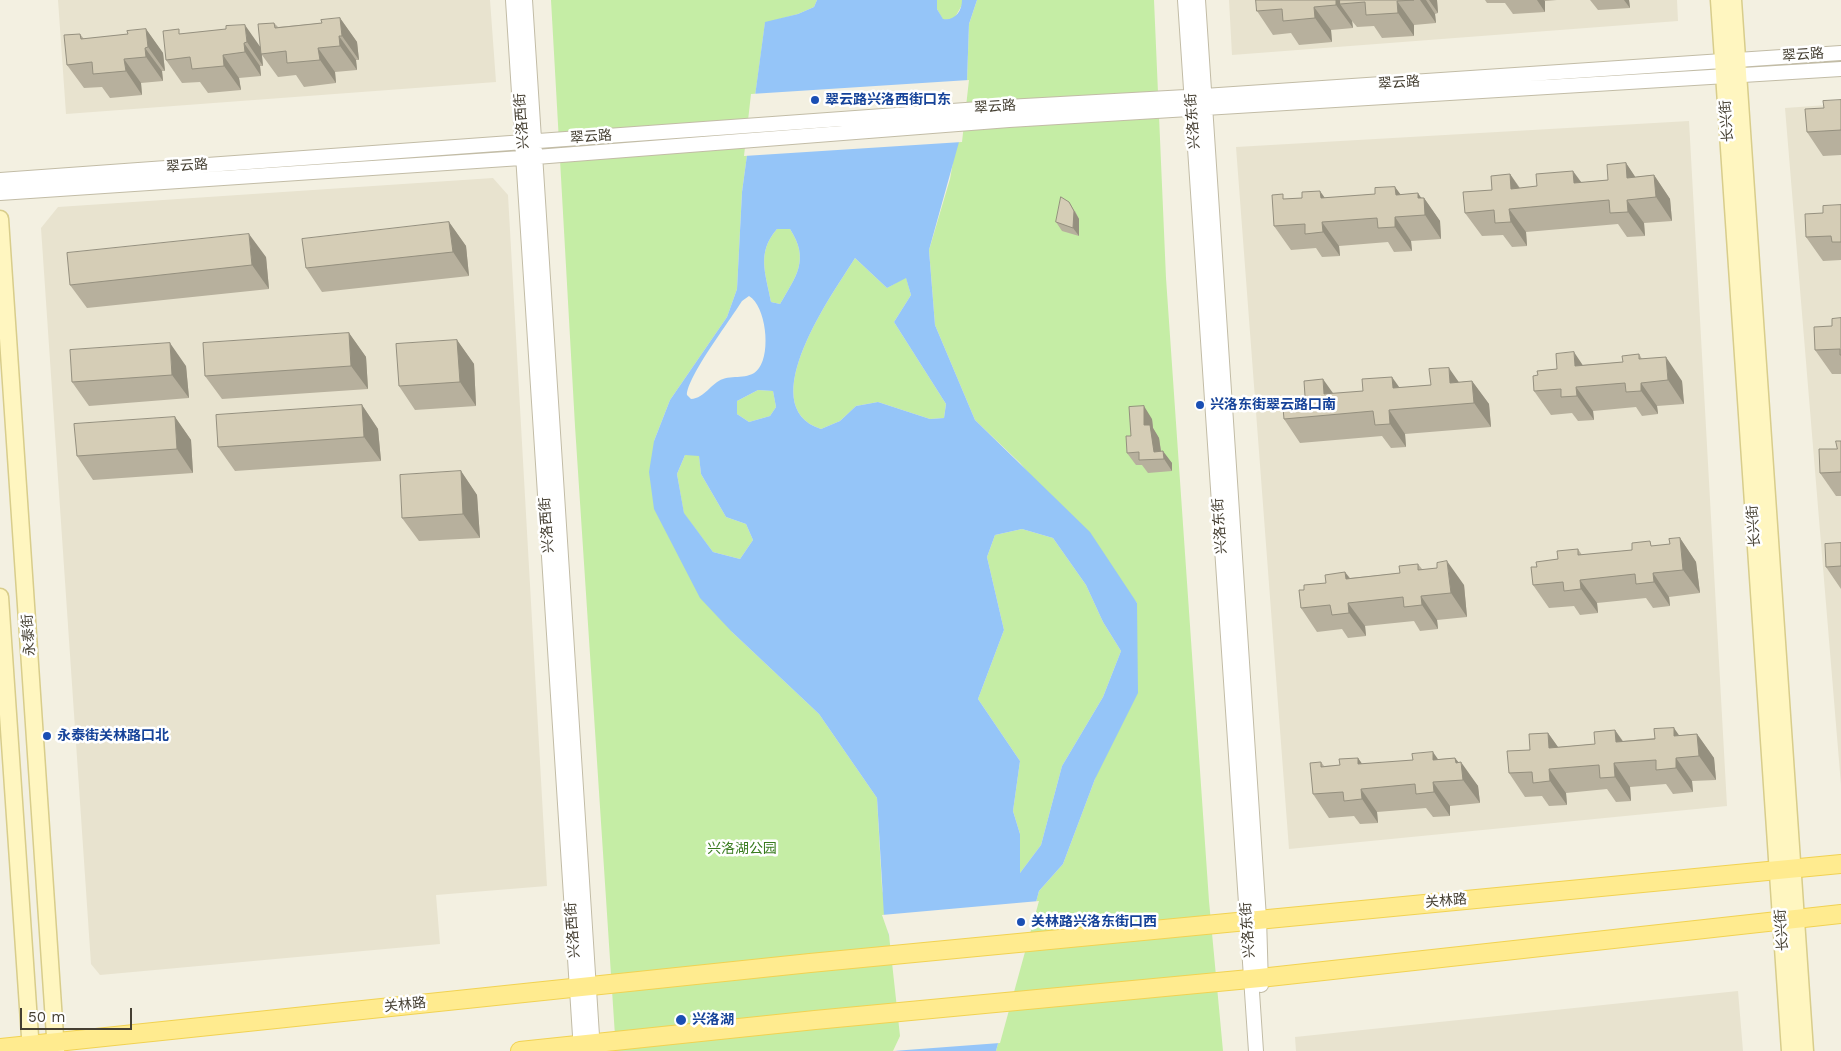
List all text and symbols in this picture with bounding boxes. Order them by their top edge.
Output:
street label: 翠云路 [1781,45,1825,65]
street label: 翠云路 [1377,73,1421,93]
street label: 兴洛西街 [512,92,532,150]
place label: 翠云路兴洛西街口东 [825,92,951,108]
street label: 兴洛东街 [1183,92,1203,150]
marker: 翠云路兴洛西街口东 [809,94,821,106]
street label: 翠云路 [973,97,1017,117]
street label: 长兴街 [1717,99,1737,143]
street label: 翠云路 [569,127,613,147]
street label: 翠云路 [165,156,209,176]
place label: 兴洛东街翠云路口南 [1210,397,1336,413]
marker: 兴洛东街翠云路口南 [1194,399,1206,411]
street label: 兴洛西街 [537,496,557,554]
street label: 兴洛东街 [1210,497,1230,555]
street label: 长兴街 [1744,504,1764,548]
street label: 永泰街 [19,613,39,657]
place label: 永泰街关林路口北 [57,728,169,744]
marker: 永泰街关林路口北 [41,730,53,742]
park label: 兴洛湖公园 [707,841,777,857]
street label: 关林路 [1424,891,1468,911]
street label: 兴洛西街 [563,901,583,959]
street label: 兴洛东街 [1238,901,1258,959]
street label: 长兴街 [1772,908,1792,952]
place label: 关林路兴洛东街口西 [1031,914,1157,930]
marker: 关林路兴洛东街口西 [1015,916,1027,928]
street label: 关林路 [383,994,427,1016]
scale bar [22,998,135,1030]
text: 50 m [28,1008,65,1026]
place label: 兴洛湖 [692,1012,734,1028]
marker: 兴洛湖 [674,1013,688,1027]

